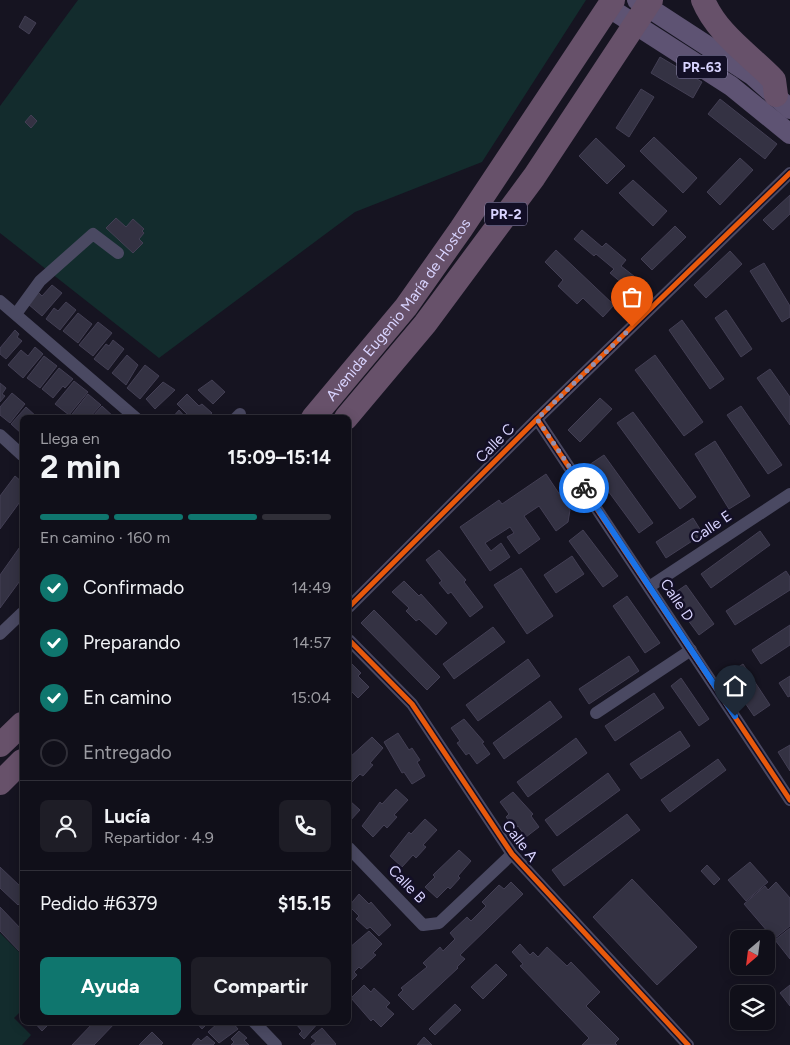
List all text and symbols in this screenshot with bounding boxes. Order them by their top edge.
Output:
road number: PR-63 [677,56,727,78]
road number: PR-2 [485,202,527,225]
street label: Avenida Eugenio María de Hostos [322,215,474,405]
pin [611,276,653,327]
icon: bag [618,283,646,311]
street label: Calle C [472,420,518,466]
text: Llega en [40,429,100,448]
text: 15:09–15:14 [228,446,331,469]
text: 2 min [40,448,121,486]
courier [559,463,609,513]
icon: bike [570,474,598,502]
street label: Calle E [687,507,735,547]
text: En camino · 160 m [40,528,170,547]
icon: check [40,574,68,602]
street label: Calle D [656,575,698,625]
text: Confirmado [83,576,184,599]
text: 14:49 [291,578,331,597]
icon: check [40,629,68,657]
text: Preparando [83,631,181,654]
text: 14:57 [293,633,331,652]
pin [714,665,756,716]
icon: home [721,672,749,700]
icon: check [40,684,68,712]
text: En camino [83,686,172,709]
text: 15:04 [291,688,331,707]
text: Entregado [83,741,172,764]
button: person [40,800,92,852]
button: phone [279,800,331,852]
text: Lucía [104,805,150,828]
street label: Calle A [498,817,542,865]
text: Repartidor · 4.9 [104,828,214,847]
street label: Calle B [384,861,430,907]
text: Pedido #6379 [40,892,158,915]
text: $15.15 [278,892,331,915]
north arrow [730,930,775,975]
map controls [730,930,775,1030]
button: Ayuda [40,957,181,1015]
button: Compartir [191,957,331,1015]
button: layers [730,985,775,1030]

